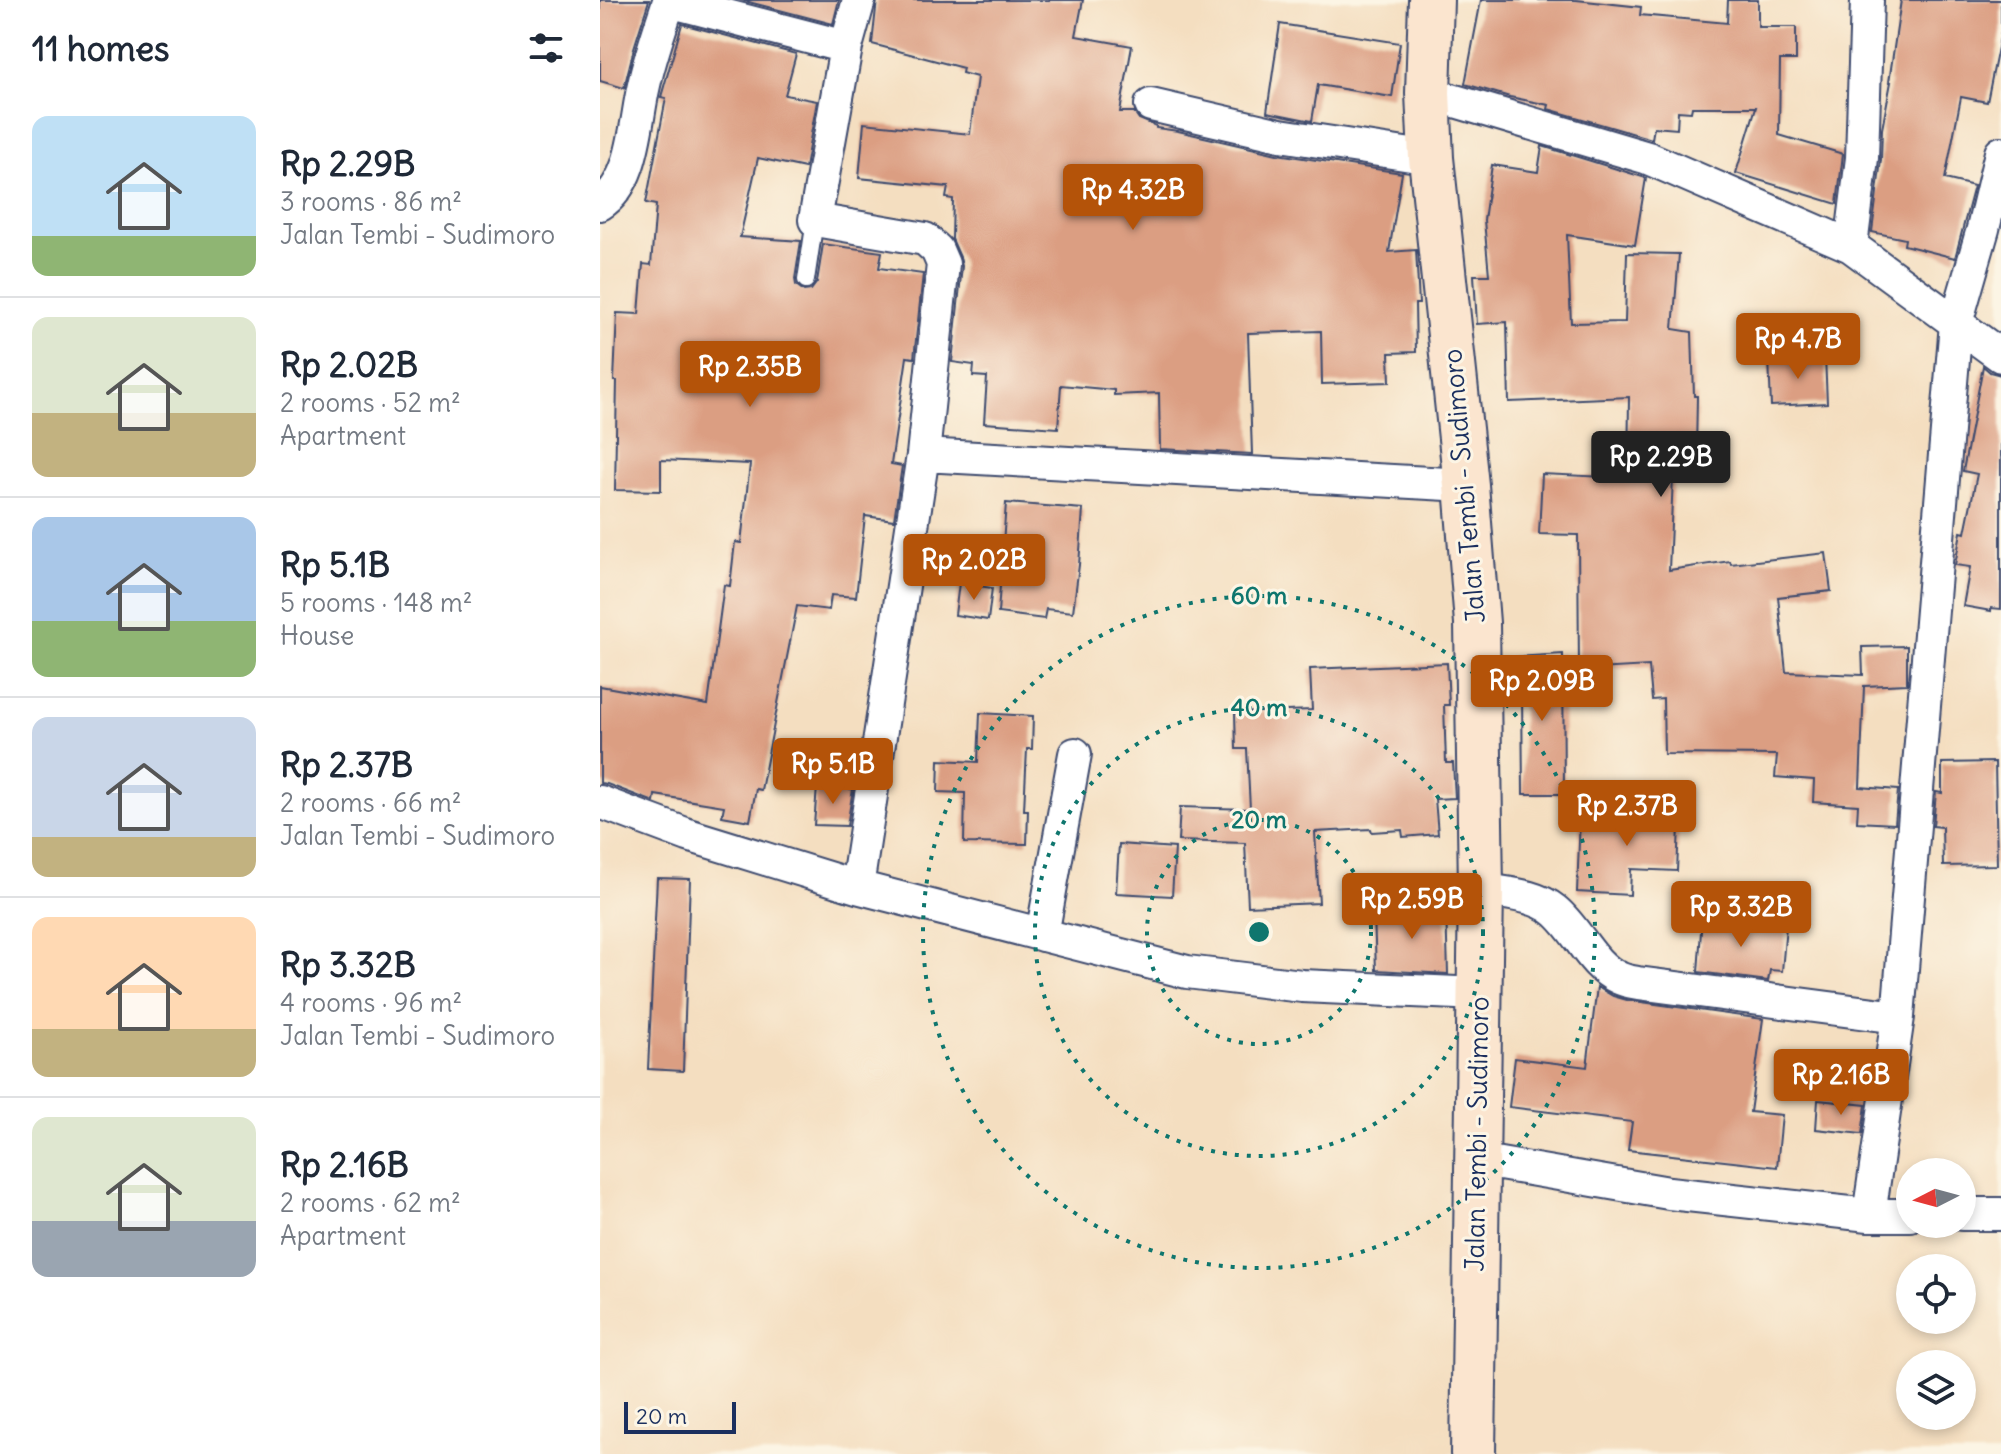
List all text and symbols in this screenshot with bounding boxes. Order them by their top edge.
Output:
icon: filters [524,26,568,70]
text: 11 homes [32,27,169,70]
text: Rp 2.29B [280,142,415,185]
icon: home [96,148,192,244]
pin: Rp 4.32B [1050,164,1216,232]
text: Rp 4.32B [1081,173,1185,206]
text: 3 rooms · 86 m² [280,185,462,218]
text: Jalan Tembi - Sudimoro [280,218,555,251]
pin: Rp 4.7B [1724,313,1872,381]
text: Rp 4.7B [1754,322,1842,355]
pin: Rp 2.35B [667,341,833,409]
text: Rp 2.02B [280,343,418,386]
street label: Jalan Tembi - Sudimoro [1435,348,1492,625]
icon: home [96,349,192,445]
text: Rp 2.35B [698,350,802,383]
text: 2 rooms · 52 m² [280,386,461,419]
text: Apartment [280,419,406,452]
pin: Rp 2.29B [1578,431,1744,499]
text: Rp 2.29B [1609,440,1713,473]
pin: Rp 2.02B [891,534,1057,602]
text: Rp 5.1B [280,543,390,586]
text: Rp 2.02B [921,543,1027,576]
icon: home [96,549,192,645]
text: 60 m [1231,580,1287,610]
text: 5 rooms · 148 m² [280,586,473,619]
text: House [280,619,354,652]
pin: Rp 2.09B [1459,655,1625,723]
text: Rp 2.09B [1489,664,1595,697]
text: 40 m [1231,692,1287,722]
pin: Rp 5.1B [759,738,907,806]
text: Rp 2.37B [280,743,413,786]
text: Rp 5.1B [791,747,875,780]
icon: home [96,749,192,845]
pin: Rp 2.37B [1544,780,1710,848]
text: 2 rooms · 66 m² [280,786,462,819]
text: Rp 2.37B [1576,789,1678,822]
text: 20 m [1231,804,1287,834]
text: Jalan Tembi - Sudimoro [280,819,555,852]
pin: Rp 2.59B [1329,873,1495,941]
pin: Rp 3.32B [1658,881,1824,949]
text: Rp 2.59B [1360,882,1464,915]
text: Rp 3.32B [1689,890,1793,923]
centre of rings [1245,918,1273,946]
text: Rp 3.32B [280,943,416,986]
icon: home [96,949,192,1045]
text: 4 rooms · 96 m² [280,986,462,1019]
street label: Jalan Tembi - Sudimoro [1458,996,1495,1272]
text: Jalan Tembi - Sudimoro [280,1019,555,1052]
pin: Rp 2.16B [1758,1049,1924,1117]
text: Rp 2.16B [1792,1058,1890,1091]
text: Rp 2.16B [280,1143,409,1186]
icon: home [96,1149,192,1245]
north arrow [1896,1158,1976,1238]
map controls [1896,1158,1976,1430]
text: 2 rooms · 62 m² [280,1186,461,1219]
text: Apartment [280,1219,406,1252]
button: locate [1896,1254,1976,1334]
button: layers [1896,1350,1976,1430]
scale bar [624,1398,736,1434]
text: 20 m [636,1402,687,1430]

